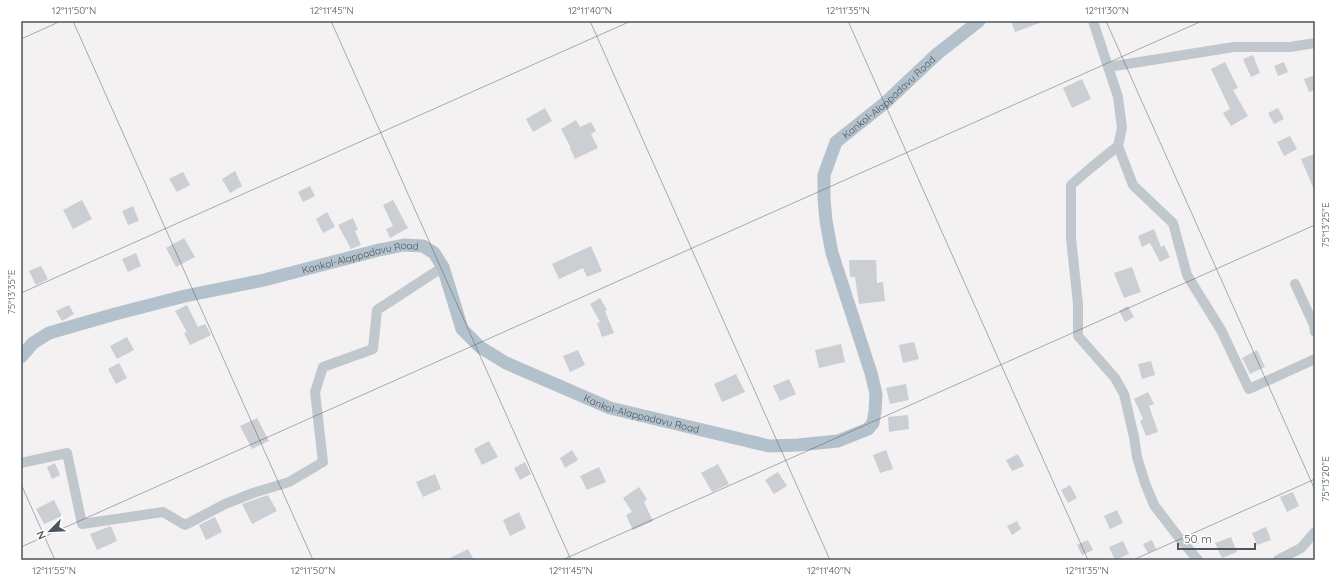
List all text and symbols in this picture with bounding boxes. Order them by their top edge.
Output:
text: 12°11'50"N [52,4,96,17]
text: 12°11'45"N [310,4,354,17]
text: 12°11'40"N [568,4,612,17]
text: 12°11'35"N [826,4,870,17]
text: 12°11'30"N [1085,4,1129,17]
street label: Kankol-Alappadavu Road [839,53,938,141]
text: 75°13'25"E [1319,202,1332,248]
street label: Kankol-Alappadavu Road [300,238,419,276]
text: 75°13'35"E [5,269,18,314]
street label: Kankol-Alappadavu Road [582,391,701,436]
text: 75°13'20"E [1319,456,1332,502]
north arrow [30,511,70,551]
scale bar [1178,525,1255,551]
text: N [33,529,49,542]
text: 50 m [1184,531,1212,546]
text: 12°11'55"N [32,564,76,577]
text: 12°11'50"N [291,564,335,577]
text: 12°11'45"N [549,564,593,577]
text: 12°11'40"N [807,564,851,577]
text: 12°11'35"N [1065,564,1109,577]

